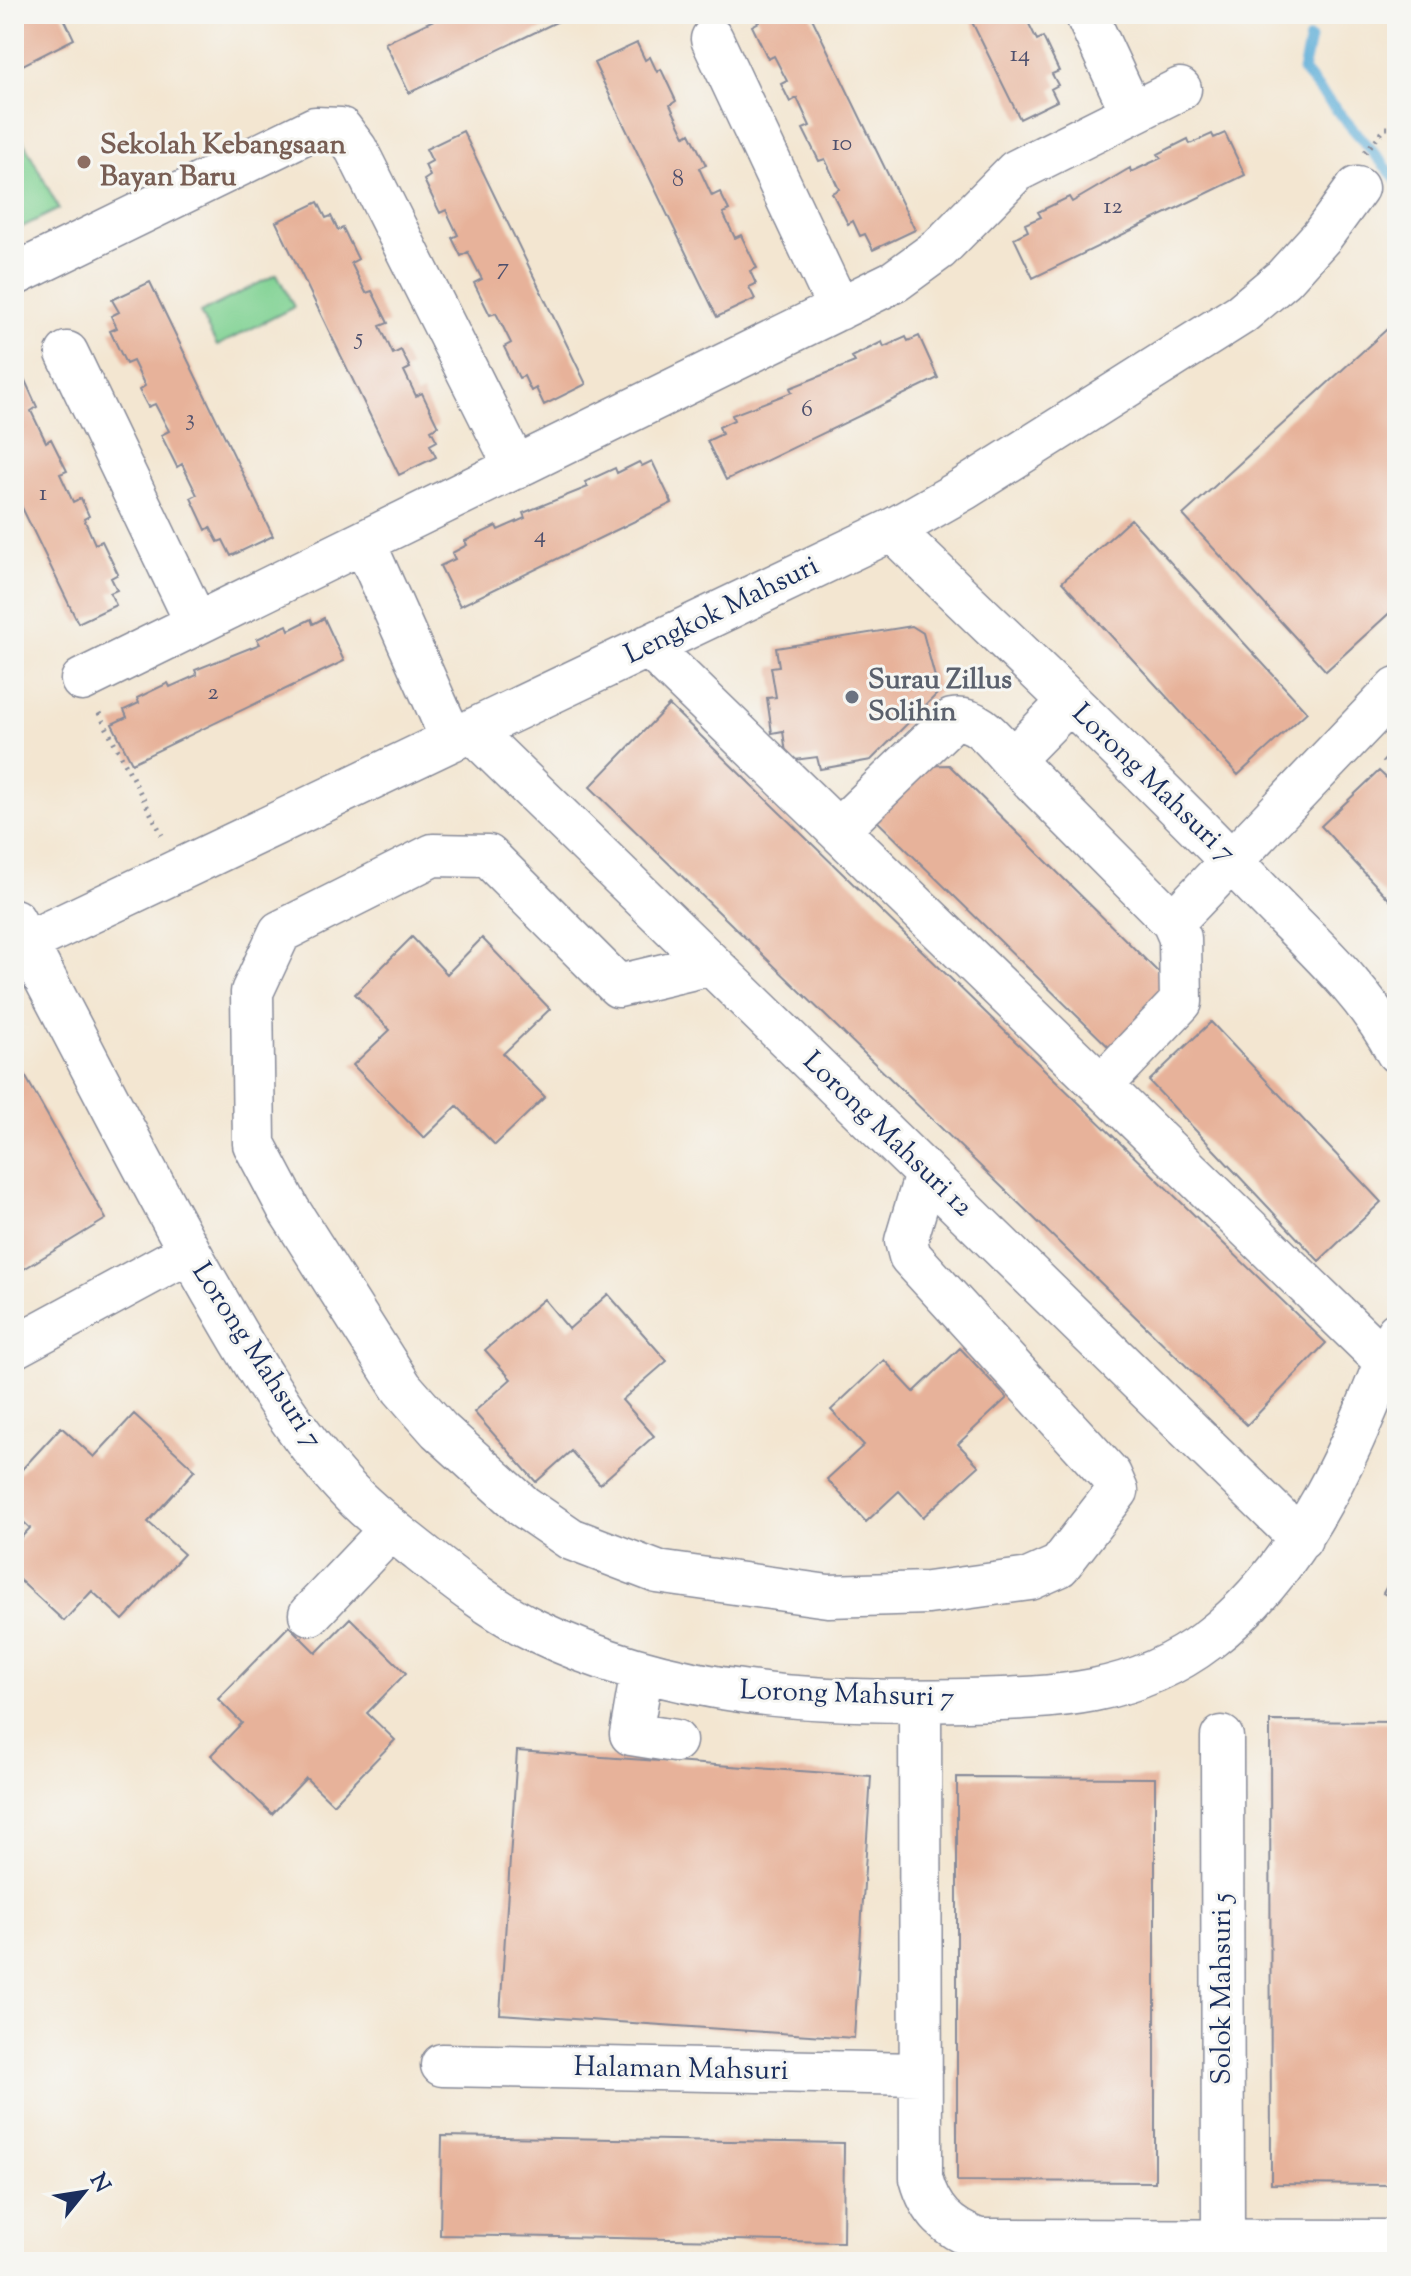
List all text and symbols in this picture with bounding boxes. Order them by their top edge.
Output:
house number: 14 [1010,38,1030,72]
place label: Sekolah Kebangsaan Bayan Baru [100,126,346,198]
house number: 10 [832,127,852,161]
marker: Sekolah Kebangsaan Bayan Baru [75,153,93,171]
house number: 8 [672,163,684,197]
house number: 12 [1103,190,1123,224]
house number: 7 [497,251,509,285]
house number: 5 [353,321,363,355]
house number: 6 [801,393,813,427]
house number: 3 [185,402,195,436]
house number: 1 [39,477,47,511]
house number: 4 [534,519,546,553]
street label: Lengkok Mahsuri [618,547,826,675]
place label: Surau Zillus Solihin [868,661,1012,733]
house number: 2 [207,676,219,710]
marker: Surau Zillus Solihin [843,688,861,706]
street label: Lorong Mahsuri 7 [1062,695,1244,873]
street label: Lorong Mahsuri 12 [793,1043,981,1227]
street label: Lorong Mahsuri 7 [181,1255,331,1457]
street label: Lorong Mahsuri 7 [739,1671,955,1719]
street label: Solok Mahsuri 5 [1203,1893,1243,2085]
street label: Halaman Mahsuri [573,2048,789,2092]
north arrow [44,2152,124,2232]
text: N [80,2168,117,2199]

